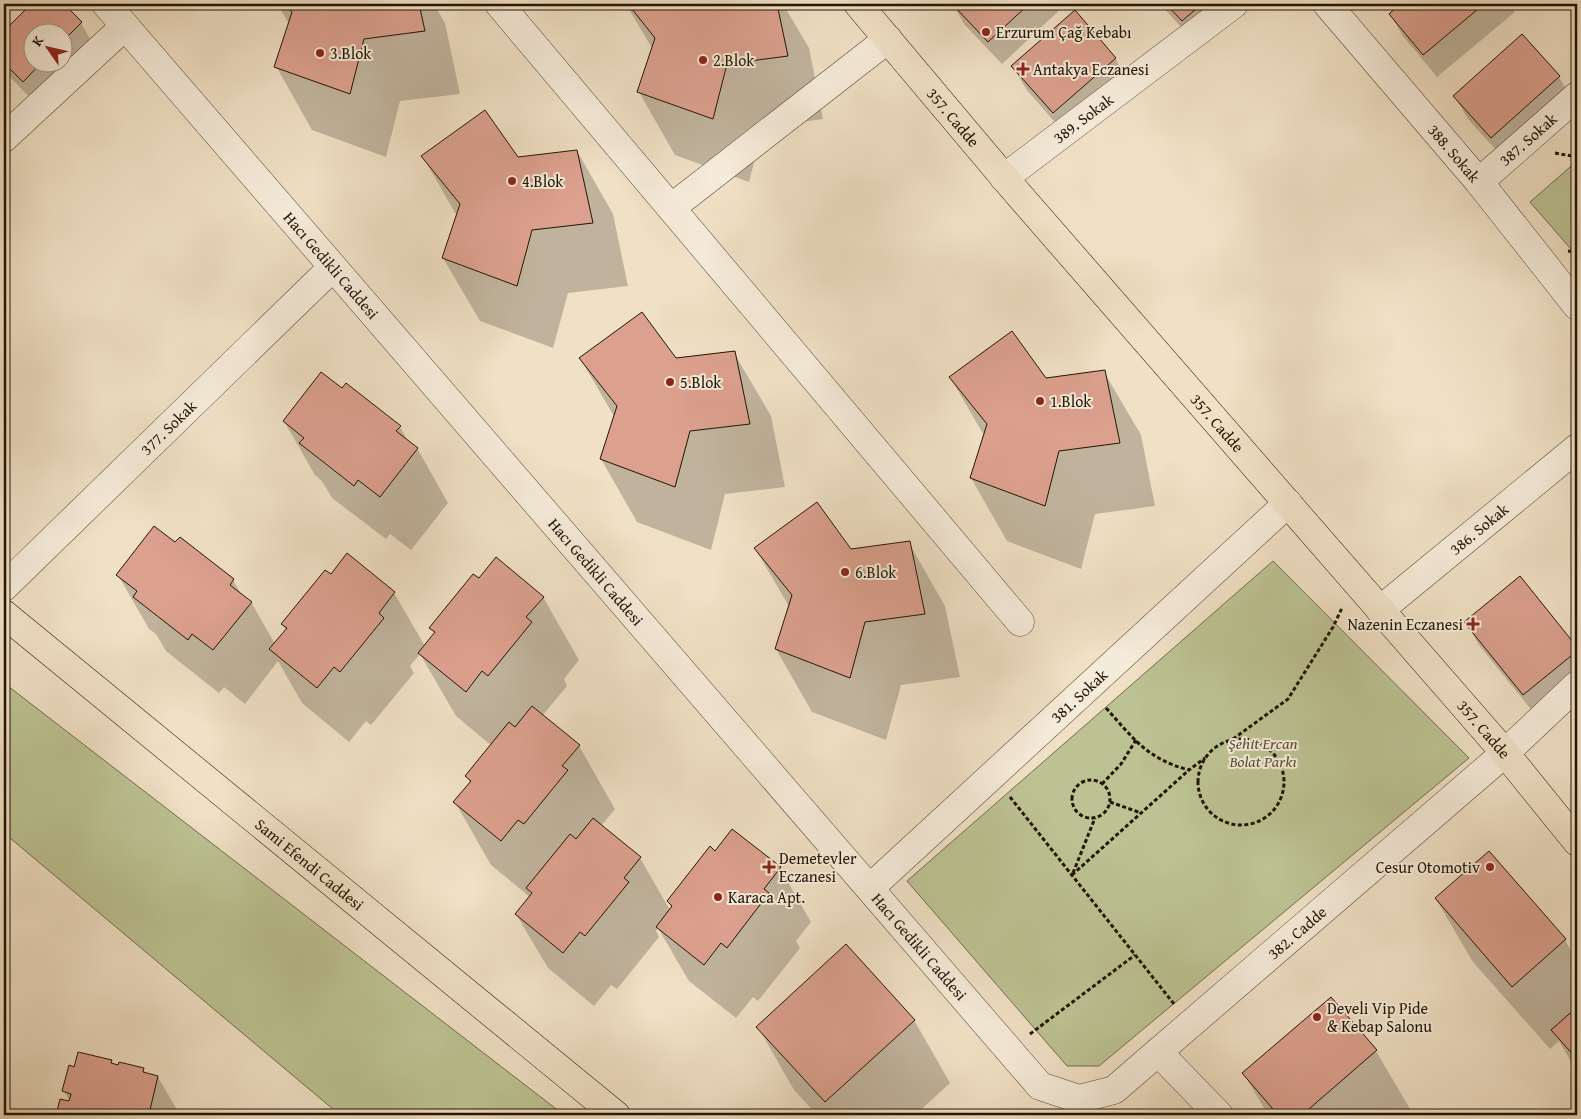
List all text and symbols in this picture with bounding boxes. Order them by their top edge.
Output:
place label: Erzurum Çağ Kebabı [996,20,1132,44]
north arrow [22,22,72,72]
marker: Erzurum Çağ Kebabı [980,26,992,38]
text: K [26,31,48,50]
place label: 3.Blok [330,41,372,65]
marker: 3.Blok [314,47,326,59]
place label: 2.Blok [713,48,755,72]
marker: 2.Blok [697,54,709,66]
place label: Antakya Eczanesi [1033,57,1149,81]
marker: Antakya Eczanesi [1017,63,1029,75]
street label: 357. Cadde [921,82,986,152]
street label: 389. Sokak [1048,87,1119,149]
street label: 387. Sokak [1494,106,1563,171]
street label: 388. Sokak [1422,119,1487,188]
place label: 4.Blok [522,169,564,193]
marker: 4.Blok [506,175,518,187]
street label: Hacı Gedikli Caddesi [278,206,385,325]
place label: 5.Blok [680,370,722,394]
marker: 5.Blok [664,376,676,388]
street label: 357. Cadde [1185,388,1250,458]
place label: 1.Blok [1050,389,1092,413]
street label: 377. Sokak [135,394,202,460]
marker: 1.Blok [1034,395,1046,407]
street label: 386. Sokak [1444,497,1514,560]
street label: Hacı Gedikli Caddesi [543,513,650,631]
place label: 6.Blok [855,560,897,584]
marker: 6.Blok [839,566,851,578]
place label: Nazenin Eczanesi [1347,612,1464,636]
marker: Nazenin Eczanesi [1467,618,1479,630]
street label: 381. Sokak [1045,662,1114,728]
street label: 357. Cadde [1452,694,1517,764]
park label: Şehit Ercan Bolat Parkı [1228,731,1298,773]
street label: Sami Efendi Caddesi [250,812,370,916]
place label: Demetevler Eczanesi [779,846,857,888]
place label: Cesur Otomotiv [1376,855,1480,879]
marker: Demetevler Eczanesi [763,861,775,873]
marker: Cesur Otomotiv [1484,861,1496,873]
place label: Karaca Apt. [728,885,805,909]
street label: Hacı Gedikli Caddesi [866,887,973,1006]
marker: Karaca Apt. [712,891,724,903]
street label: 382. Cadde [1262,900,1332,965]
place label: Develi Vip Pide & Kebap Salonu [1327,996,1432,1038]
marker: Develi Vip Pide & Kebap Salonu [1311,1011,1323,1023]

